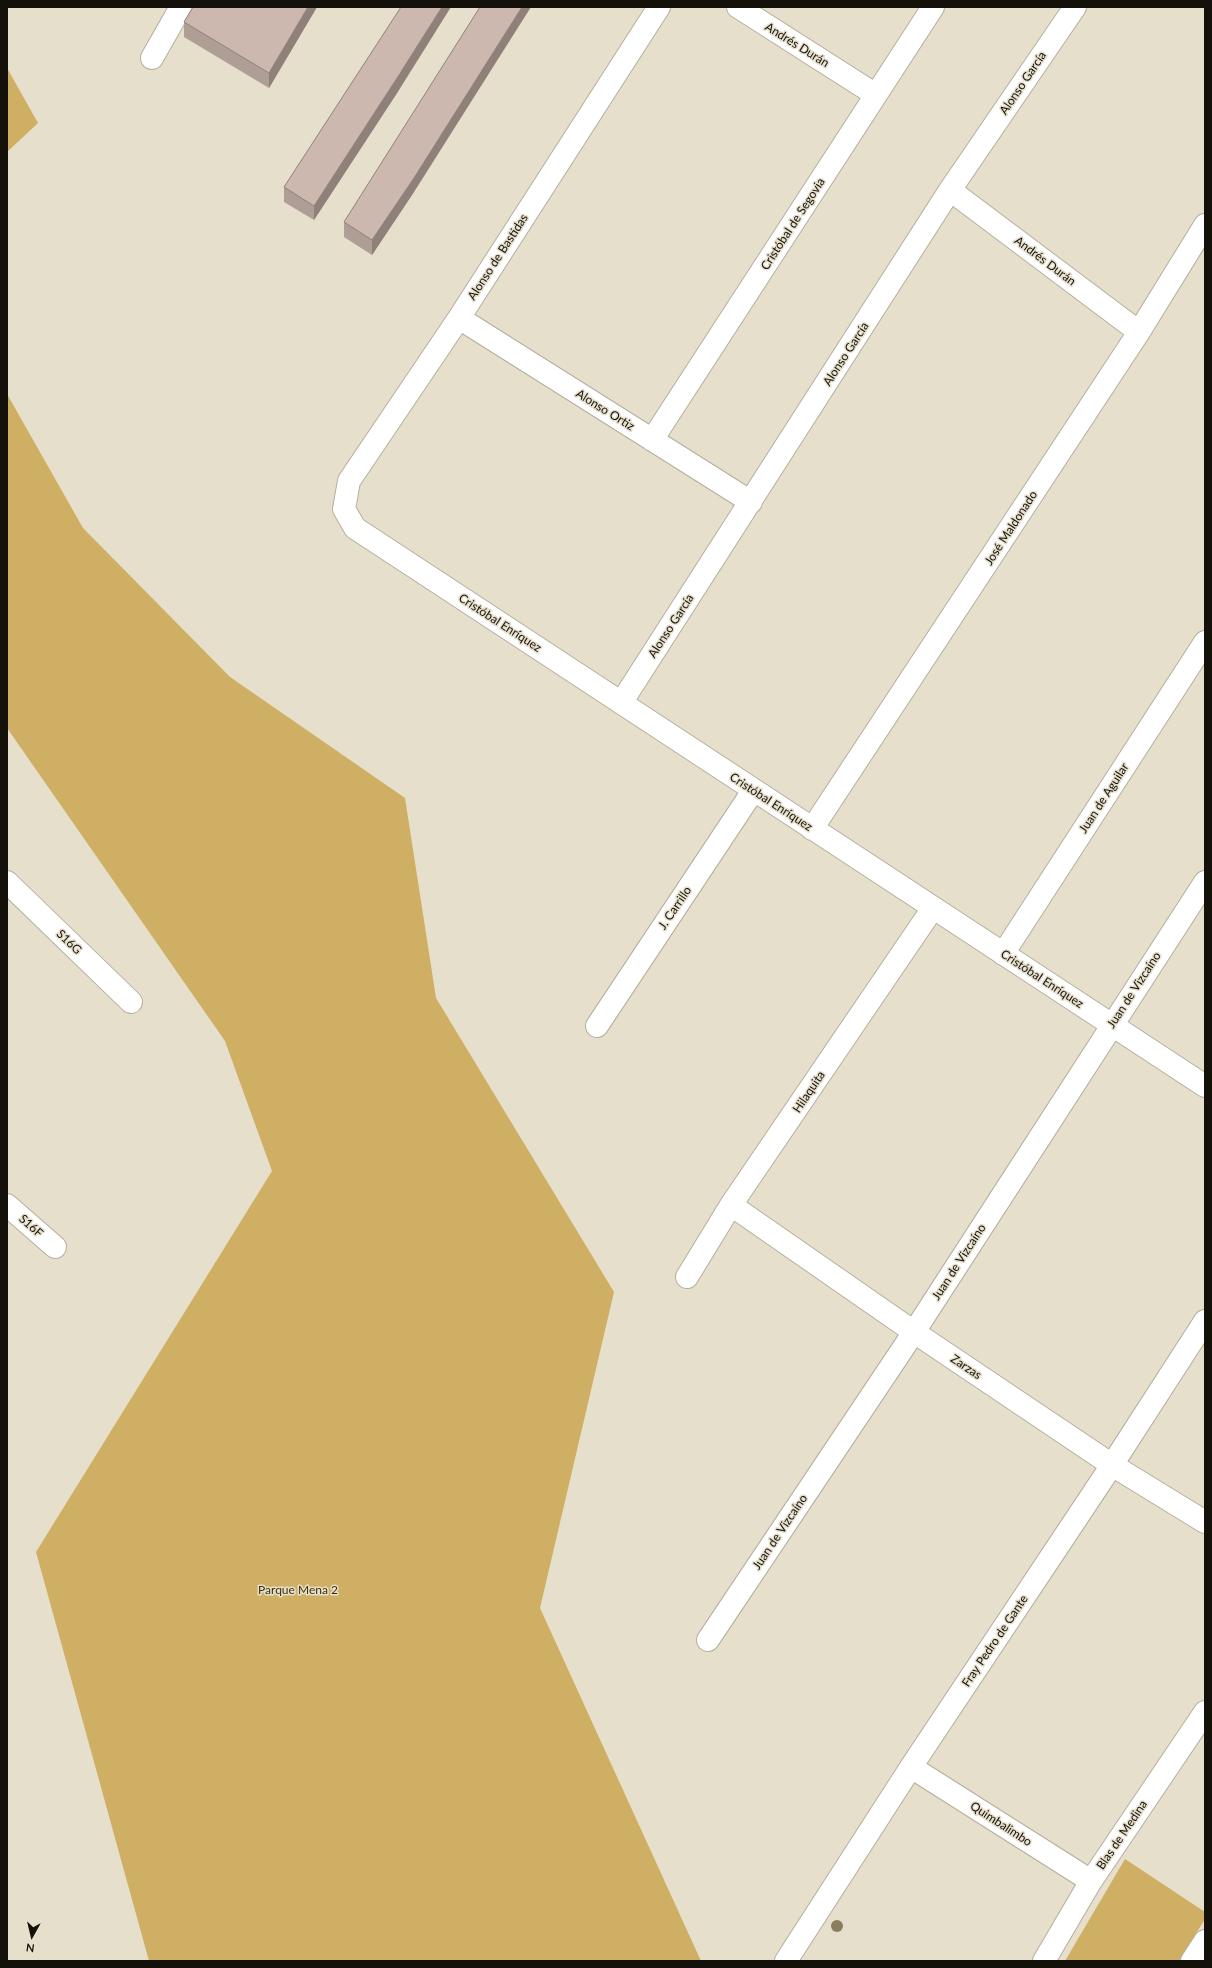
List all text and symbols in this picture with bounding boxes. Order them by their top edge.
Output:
street label: Andrés Durán [762,20,832,70]
street label: Alonso García [997,49,1049,117]
street label: Cristóbal de Segovia [758,175,828,273]
street label: Alonso de Bastidas [465,211,531,303]
street label: Andrés Durán [1012,233,1078,289]
street label: Alonso García [820,320,872,388]
street label: Alonso Ortiz [573,386,637,434]
street label: José Maldonado [982,488,1040,568]
street label: Cristóbal Enríquez [456,591,544,655]
street label: Alonso García [645,592,697,660]
street label: Juan de Aguilar [1076,760,1132,836]
street label: Cristóbal Enríquez [727,770,815,834]
street label: J. Carrillo [655,884,695,932]
street label: S16G [53,927,85,957]
street label: Cristóbal Enríquez [998,947,1086,1011]
street label: Juan de Vizcaíno [1104,949,1164,1031]
street label: Hilaquita [790,1068,828,1116]
street label: S16F [16,1212,46,1240]
street label: Juan de Vizcaíno [929,1221,989,1303]
street label: Zarzas [948,1351,984,1383]
street label: Juan de Vizcaíno [749,1492,811,1572]
park label: Parque Mena 2 [258,1583,338,1597]
street label: Fray Pedro de Gante [959,1592,1031,1690]
street label: Blas de Medina [1094,1798,1150,1872]
street label: Quimbalimbo [967,1799,1035,1849]
north arrow [12,1916,52,1956]
text: N [25,1941,35,1955]

